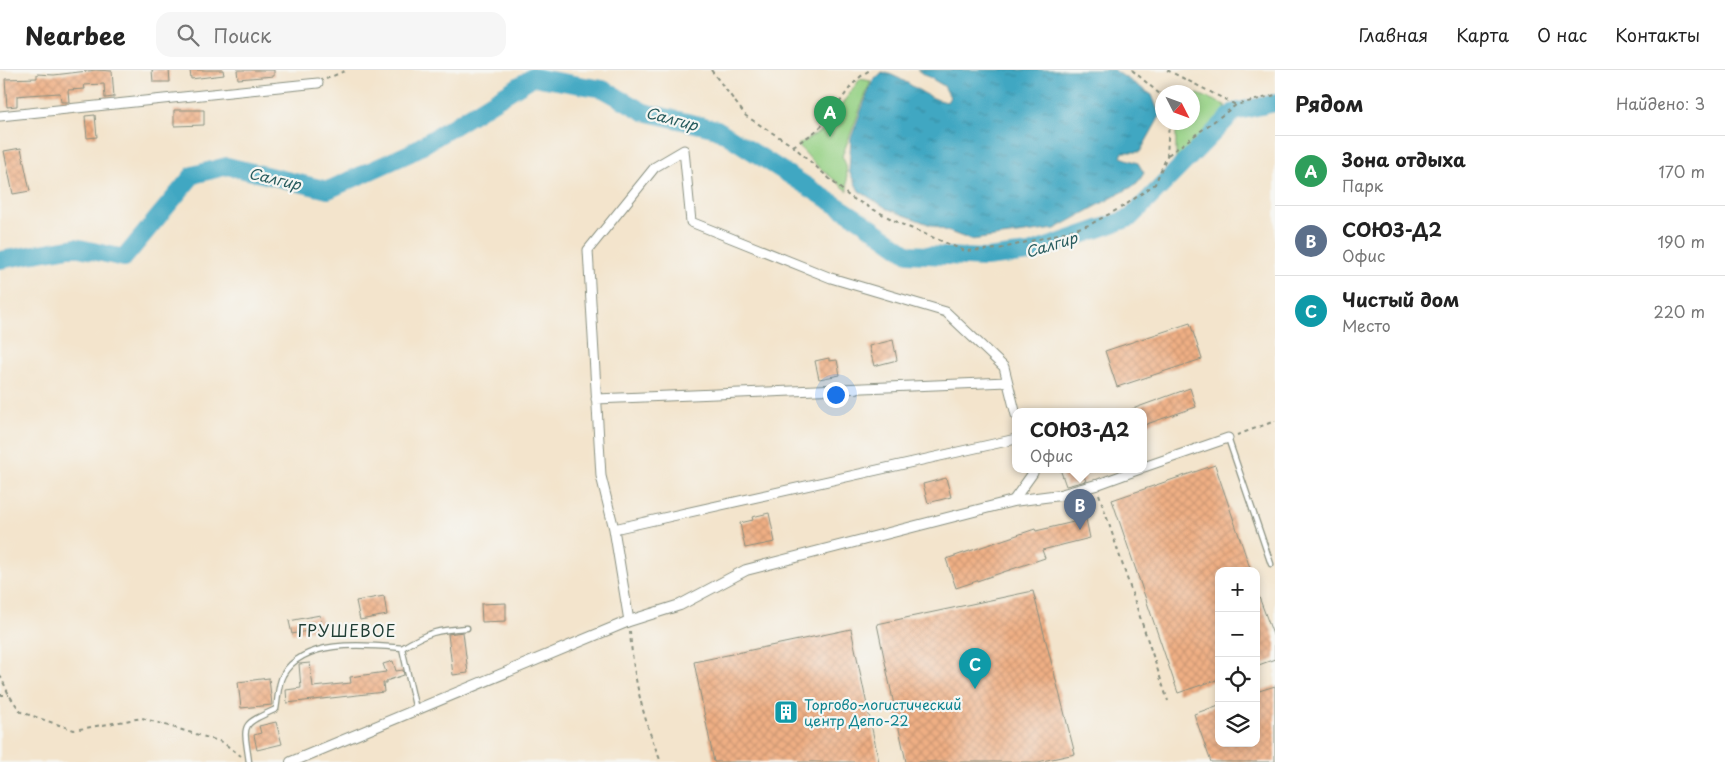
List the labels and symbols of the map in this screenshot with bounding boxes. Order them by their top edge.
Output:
north arrow [1155,85,1200,130]
pin: A [814,96,846,137]
water label: Салгир [643,100,702,136]
water label: Салгир [247,161,304,195]
water label: Салгир [1022,225,1081,263]
your location [823,382,849,408]
pin: B [1064,489,1096,530]
district label: ГРУШЕВОЕ [297,618,397,642]
pin: C [959,648,991,689]
place label: Торгово-логистический центр Депо-22 [804,694,961,731]
building icon: Торгово-логистический центр Депо-22 [773,699,799,725]

